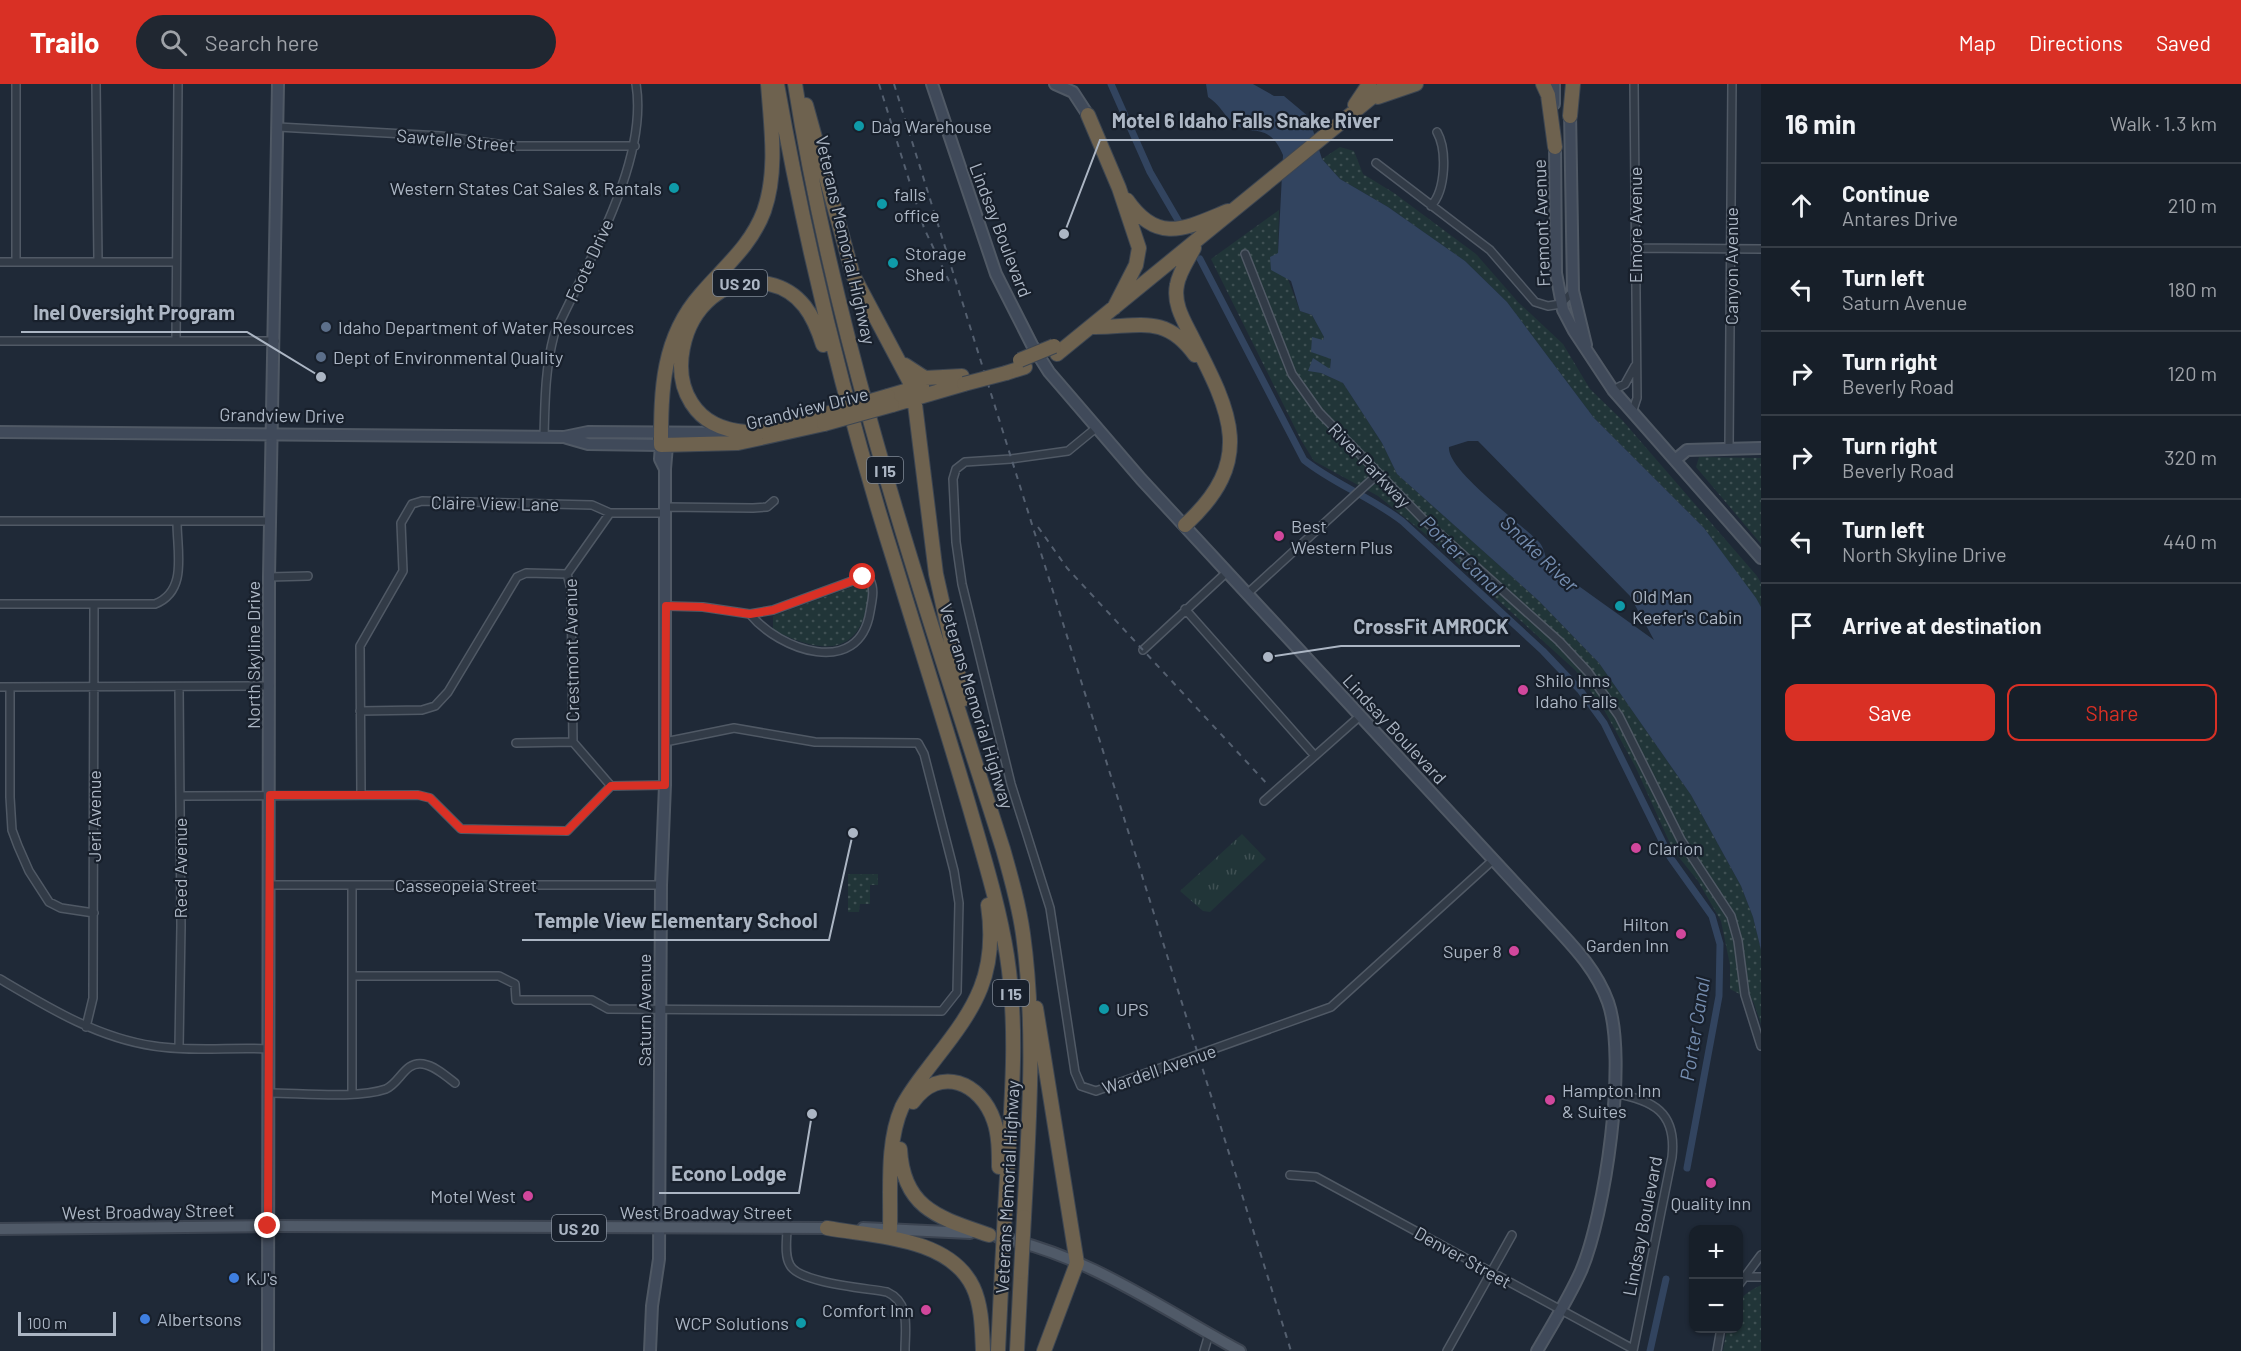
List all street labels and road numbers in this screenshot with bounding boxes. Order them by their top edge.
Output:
street label: Sawtelle Street [396,124,516,156]
street label: Veterans Memorial Highway [811,133,881,347]
street label: Fremont Avenue [1528,159,1554,287]
street label: Lindsay Boulevard [965,160,1037,300]
street label: Elmore Avenue [1624,167,1646,283]
street label: Canyon Avenue [1720,207,1742,325]
street label: Foote Drive [560,215,618,305]
road number: US 20 [713,270,767,296]
street label: Grandview Drive [744,382,870,434]
street label: Grandview Drive [219,403,345,427]
street label: River Parkway [1324,418,1416,512]
road number: I 15 [867,457,903,483]
street label: Claire View Lane [431,491,559,515]
street label: Crestmont Avenue [559,578,583,722]
street label: North Skyline Drive [242,581,264,729]
street label: Veterans Memorial Highway [935,601,1019,811]
street label: Lindsay Boulevard [1339,670,1451,788]
street label: Jeri Avenue [83,770,105,862]
street label: Reed Avenue [169,818,191,918]
street label: Casseopeia Street [395,874,537,896]
street label: Saturn Avenue [633,954,655,1066]
road number: I 15 [993,980,1029,1006]
street label: Wardell Avenue [1099,1039,1219,1099]
street label: Veterans Memorial Highway [990,1080,1024,1294]
street label: Lindsay Boulevard [1618,1154,1666,1298]
street label: West Broadway Street [62,1198,234,1224]
street label: West Broadway Street [620,1201,792,1223]
road number: US 20 [552,1215,606,1241]
street label: Denver Street [1411,1221,1515,1293]

